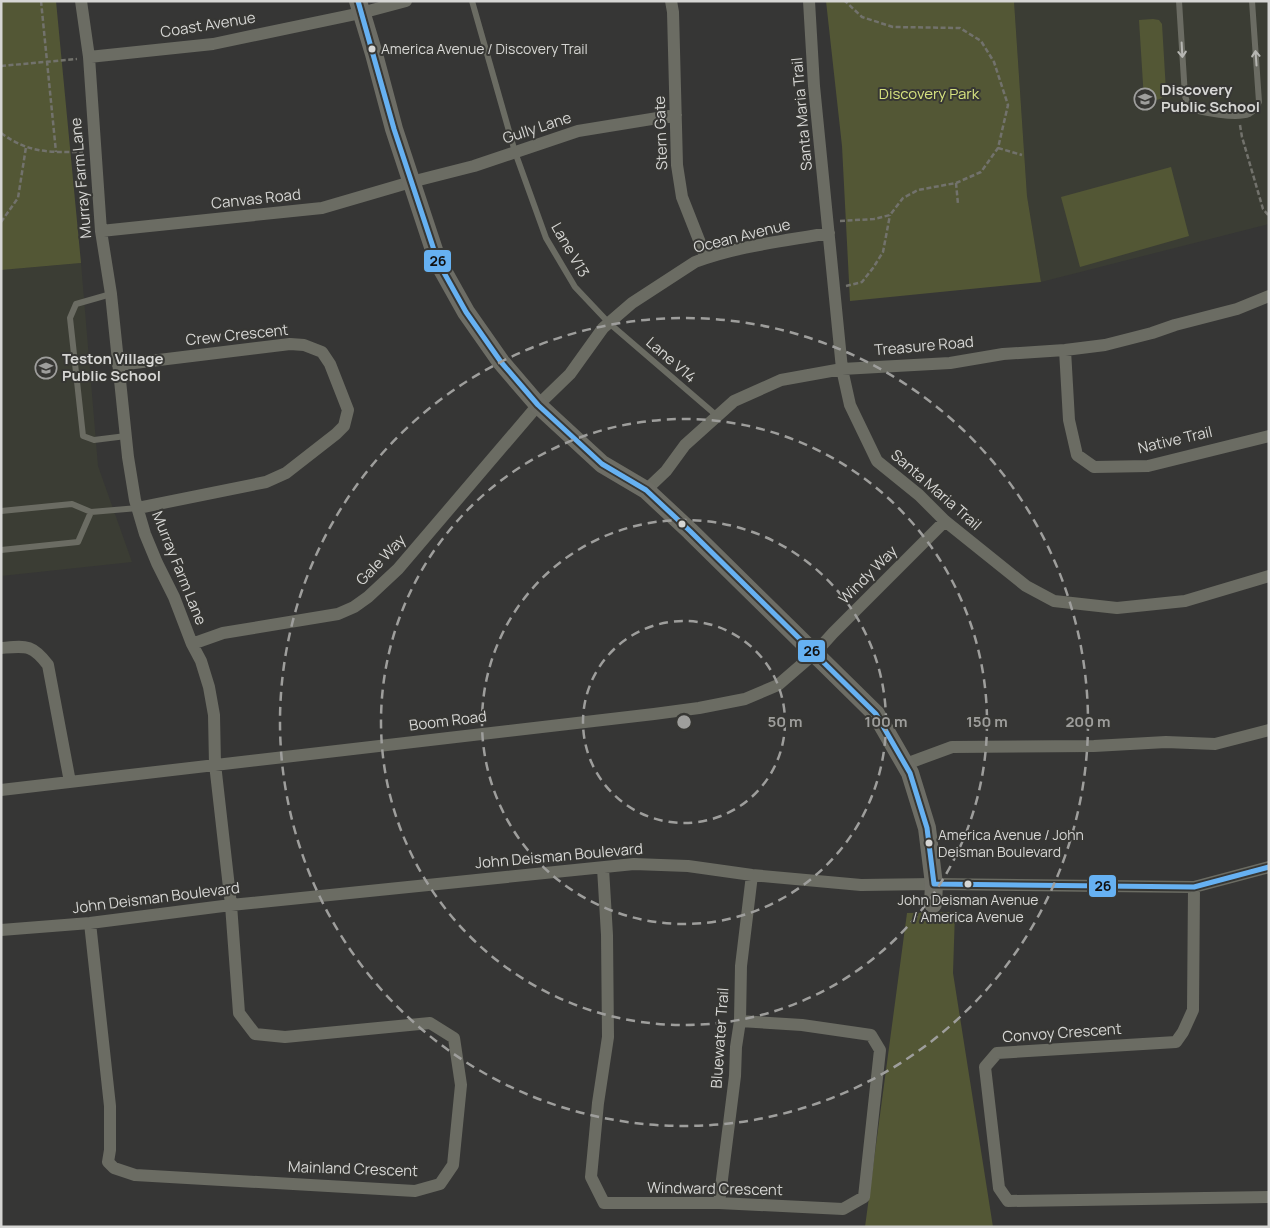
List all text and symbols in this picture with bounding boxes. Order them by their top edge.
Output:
street label: Coast Avenue [159,7,257,42]
place label: America Avenue / Discovery Trail [381,39,588,58]
one-way arrow [1177,42,1186,58]
marker: America Avenue / Discovery Trail [367,44,377,54]
one-way arrow [1251,50,1260,66]
street label: Santa Maria Trail [786,57,817,172]
place label: Discovery Public School [1161,79,1260,117]
park label: Discovery Park [879,83,980,104]
school or university icon: Discovery Public School [1133,87,1157,111]
street label: Stern Gate [649,95,672,171]
street label: Gully Lane [500,106,574,148]
street label: Murray Farm Lane [65,117,96,239]
street label: Canvas Road [210,183,302,214]
street label: Ocean Avenue [691,213,793,258]
street label: Lane V13 [546,219,594,281]
line badge: 26 [423,249,452,273]
text: 26 [429,251,447,270]
street label: Crew Crescent [185,319,289,350]
street label: Treasure Road [873,331,975,360]
street label: Lane V14 [642,332,701,387]
place label: Teston Village Public School [62,348,164,386]
school or university icon: Teston Village Public School [34,356,58,380]
street label: Native Trail [1136,421,1214,458]
street label: Santa Maria Trail [887,444,986,535]
street label: Murray Farm Lane [147,508,212,628]
unlabelled marker [677,519,687,529]
street label: Gale Way [351,530,410,590]
street label: Windy Way [834,541,902,609]
line badge: 26 [797,639,826,663]
text: 26 [803,641,821,660]
street label: Boom Road [408,705,488,736]
text: 50 m [767,711,803,732]
text: 100 m [865,711,907,732]
text: 150 m [966,711,1008,732]
text: 200 m [1065,711,1111,732]
centre of rings [675,713,693,731]
place label: America Avenue / John Deisman Boulevard [938,825,1084,861]
street label: John Deisman Boulevard [474,838,644,873]
marker: America Avenue / John Deisman Boulevard [924,838,934,848]
line badge: 26 [1088,874,1117,898]
text: 26 [1094,876,1112,895]
street label: John Deisman Boulevard [71,877,241,918]
marker: John Deisman Avenue / America Avenue [963,879,973,889]
place label: John Deisman Avenue / America Avenue [897,890,1039,926]
street label: Bluewater Trail [706,987,733,1089]
street label: Convoy Crescent [1002,1018,1122,1047]
street label: Mainland Crescent [288,1156,418,1181]
street label: Windward Crescent [647,1177,783,1200]

